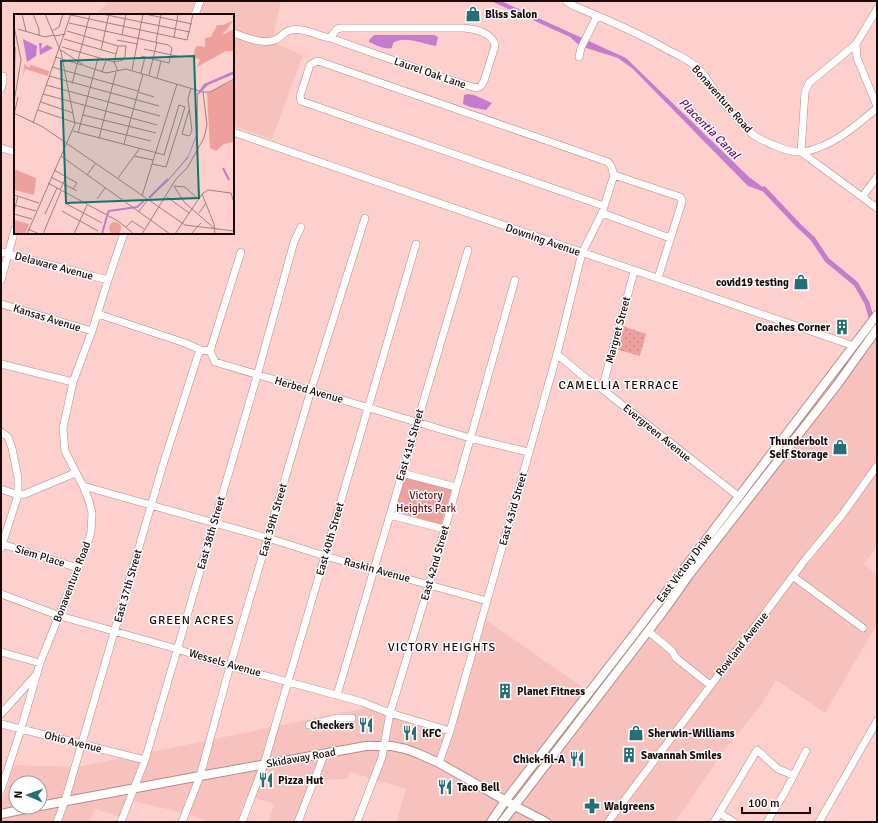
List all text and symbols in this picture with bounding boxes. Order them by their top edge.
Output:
shop icon: Bliss Salon [464,5,482,23]
place label: Bliss Salon [485,8,537,21]
inset map [14,14,234,234]
street label: Laurel Oak Lane [392,55,468,91]
street label: Bonaventure Road [689,63,755,136]
water label: Placentia Canal [675,95,744,164]
street label: Downing Avenue [504,221,582,259]
street label: Delaware Avenue [13,249,95,283]
shop icon: covid19 testing [792,273,810,291]
place label: covid19 testing [716,276,789,289]
street label: Margret Street [603,295,633,365]
street label: Kansas Avenue [12,302,82,334]
building icon: Coaches Corner [833,318,851,336]
place label: Coaches Corner [755,321,831,334]
street label: Herbed Avenue [273,374,345,406]
district label: CAMELLIA TERRACE [558,378,680,393]
street label: Evergreen Avenue [620,402,694,464]
street label: East 41st Street [393,407,427,483]
place label: Thunderbolt Self Storage [770,435,829,461]
shop icon: Thunderbolt Self Storage [831,438,849,456]
street label: East 43rd Street [496,471,530,547]
street label: East 39th Street [256,482,290,558]
park label: Victory Heights Park [396,489,456,515]
street label: East 38th Street [194,495,228,571]
street label: East 40th Street [313,501,347,577]
street label: East 42nd Street [418,524,452,602]
street label: East Victory Drive [654,531,714,605]
street label: Bonaventure Road [51,540,93,624]
street label: Siem Place [14,542,66,570]
street label: East 37th Street [111,548,145,624]
street label: Raskin Avenue [342,555,412,585]
street label: Rowland Avenue [713,609,771,679]
district label: GREEN ACRES [149,613,235,628]
district label: VICTORY HEIGHTS [388,640,496,655]
street label: Wessels Avenue [187,646,263,680]
building icon: Planet Fitness [496,682,514,700]
place label: Planet Fitness [517,685,585,698]
restaurant icon: Checkers [357,716,375,734]
place label: Checkers [310,719,354,732]
restaurant icon: KFC [401,724,419,742]
shop icon: Sherwin-Williams [627,724,645,742]
place label: KFC [422,727,442,740]
place label: Sherwin-Williams [648,727,735,740]
street label: Ohio Avenue [43,729,103,755]
street label: Skidaway Road [265,745,337,770]
building icon: Savannah Smiles [620,746,638,764]
place label: Savannah Smiles [641,749,722,762]
restaurant icon: Chick-fil-A [568,750,586,768]
place label: Chick-fil-A [513,753,565,766]
restaurant icon: Pizza Hut [257,771,275,789]
place label: Pizza Hut [278,774,323,787]
north arrow [8,775,48,815]
restaurant icon: Taco Bell [436,778,454,796]
place label: Taco Bell [457,781,500,794]
scale bar [742,789,810,815]
text: N [12,791,25,799]
text: 100 m [748,796,780,811]
pharmacy icon: Walgreens [583,797,601,815]
place label: Walgreens [604,800,655,813]

